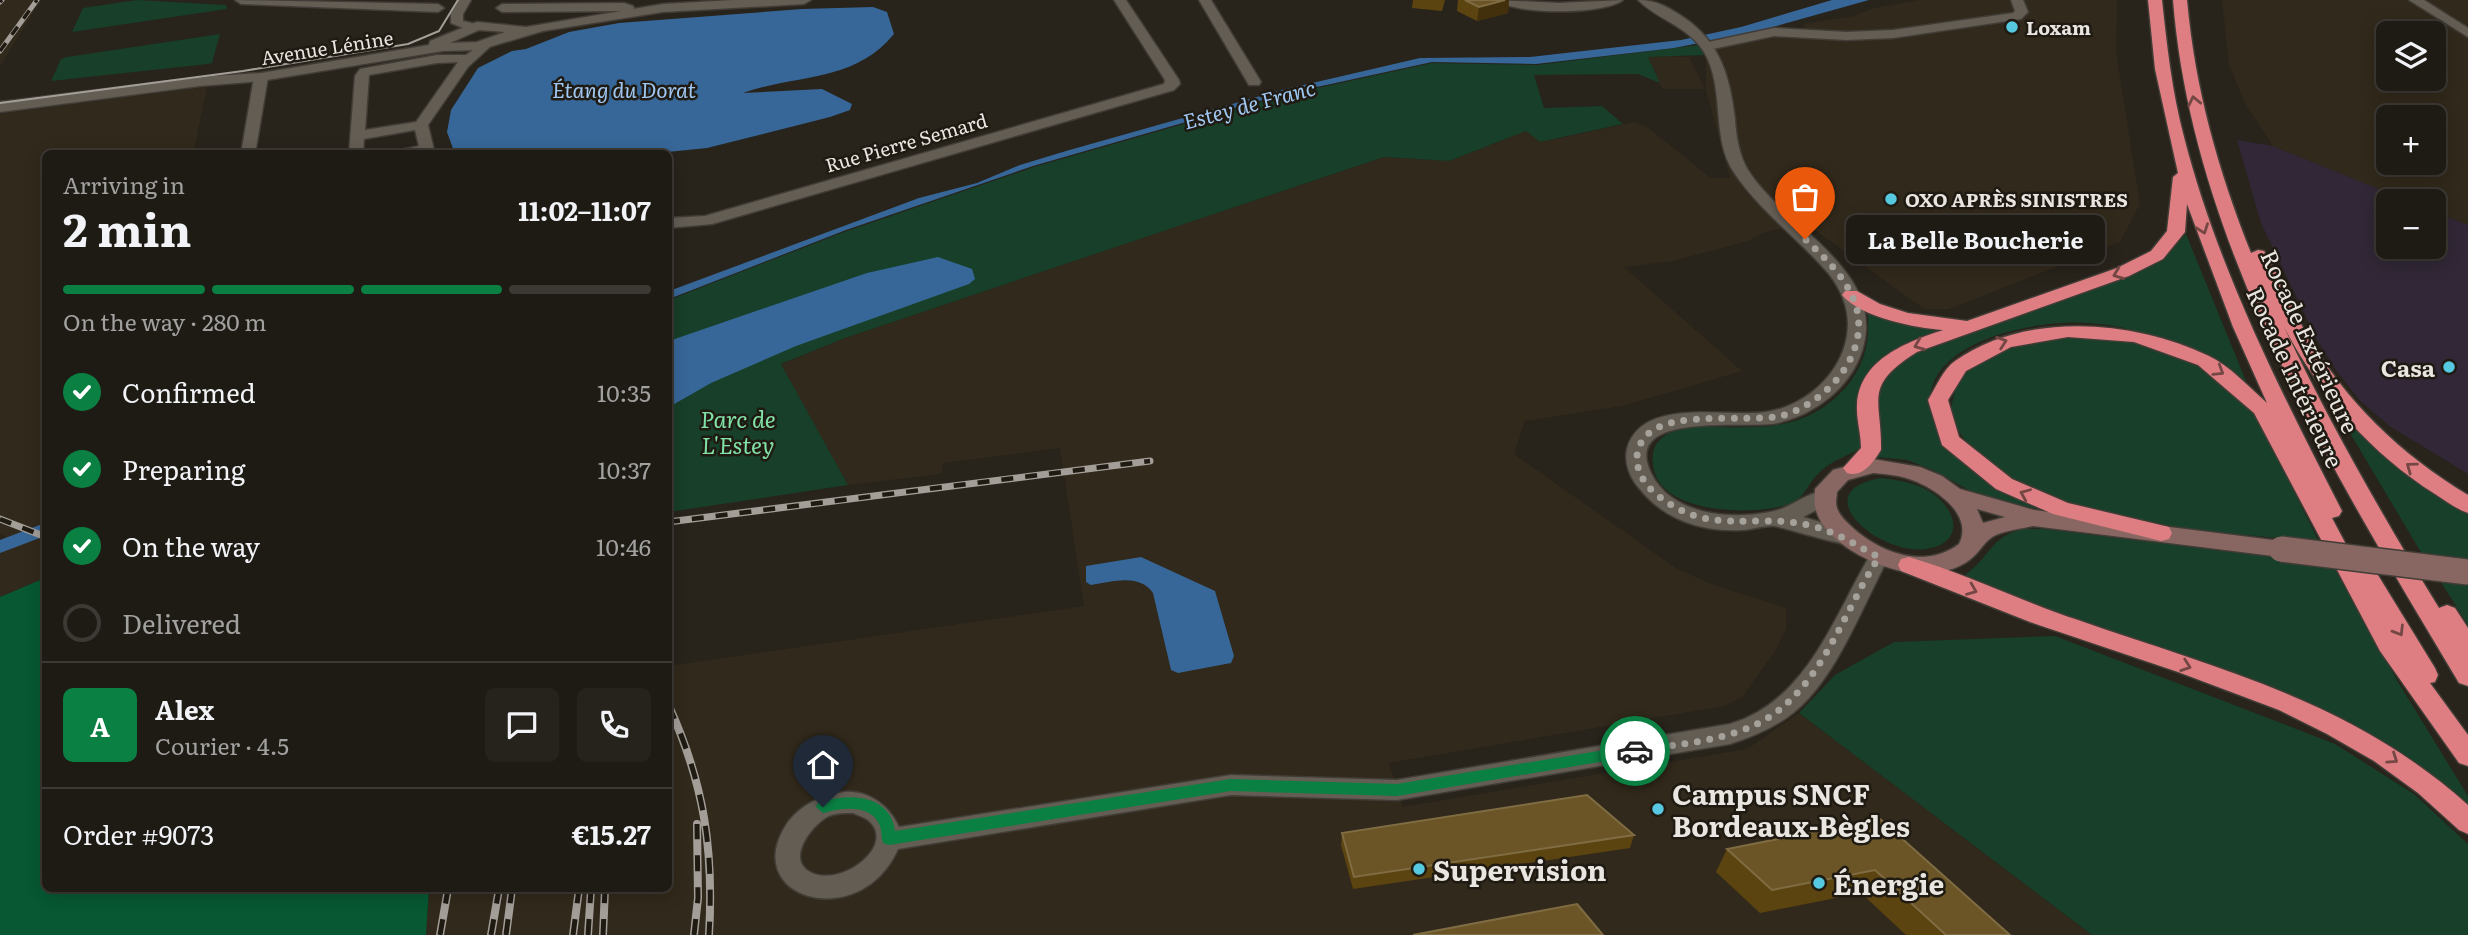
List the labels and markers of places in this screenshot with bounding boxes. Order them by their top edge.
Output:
place label: Loxam [2026,13,2091,41]
marker: Loxam [2004,19,2020,35]
pin [1775,167,1835,239]
place label: OXO APRÈS SINISTRES [1905,185,2128,213]
marker: OXO APRÈS SINISTRES [1883,191,1899,207]
callout: La Belle Boucherie [1847,215,2106,264]
place label: Casa [2381,350,2436,384]
marker: Casa [2441,359,2457,375]
pin [793,735,853,807]
place label: Campus SNCF Bordeaux-Bègles [1672,772,1910,846]
marker: Campus SNCF Bordeaux-Bègles [1650,801,1666,817]
place label: Supervision [1433,848,1607,890]
marker: Supervision [1411,861,1427,877]
place label: Énergie [1833,862,1945,904]
marker: Énergie [1811,875,1827,891]

